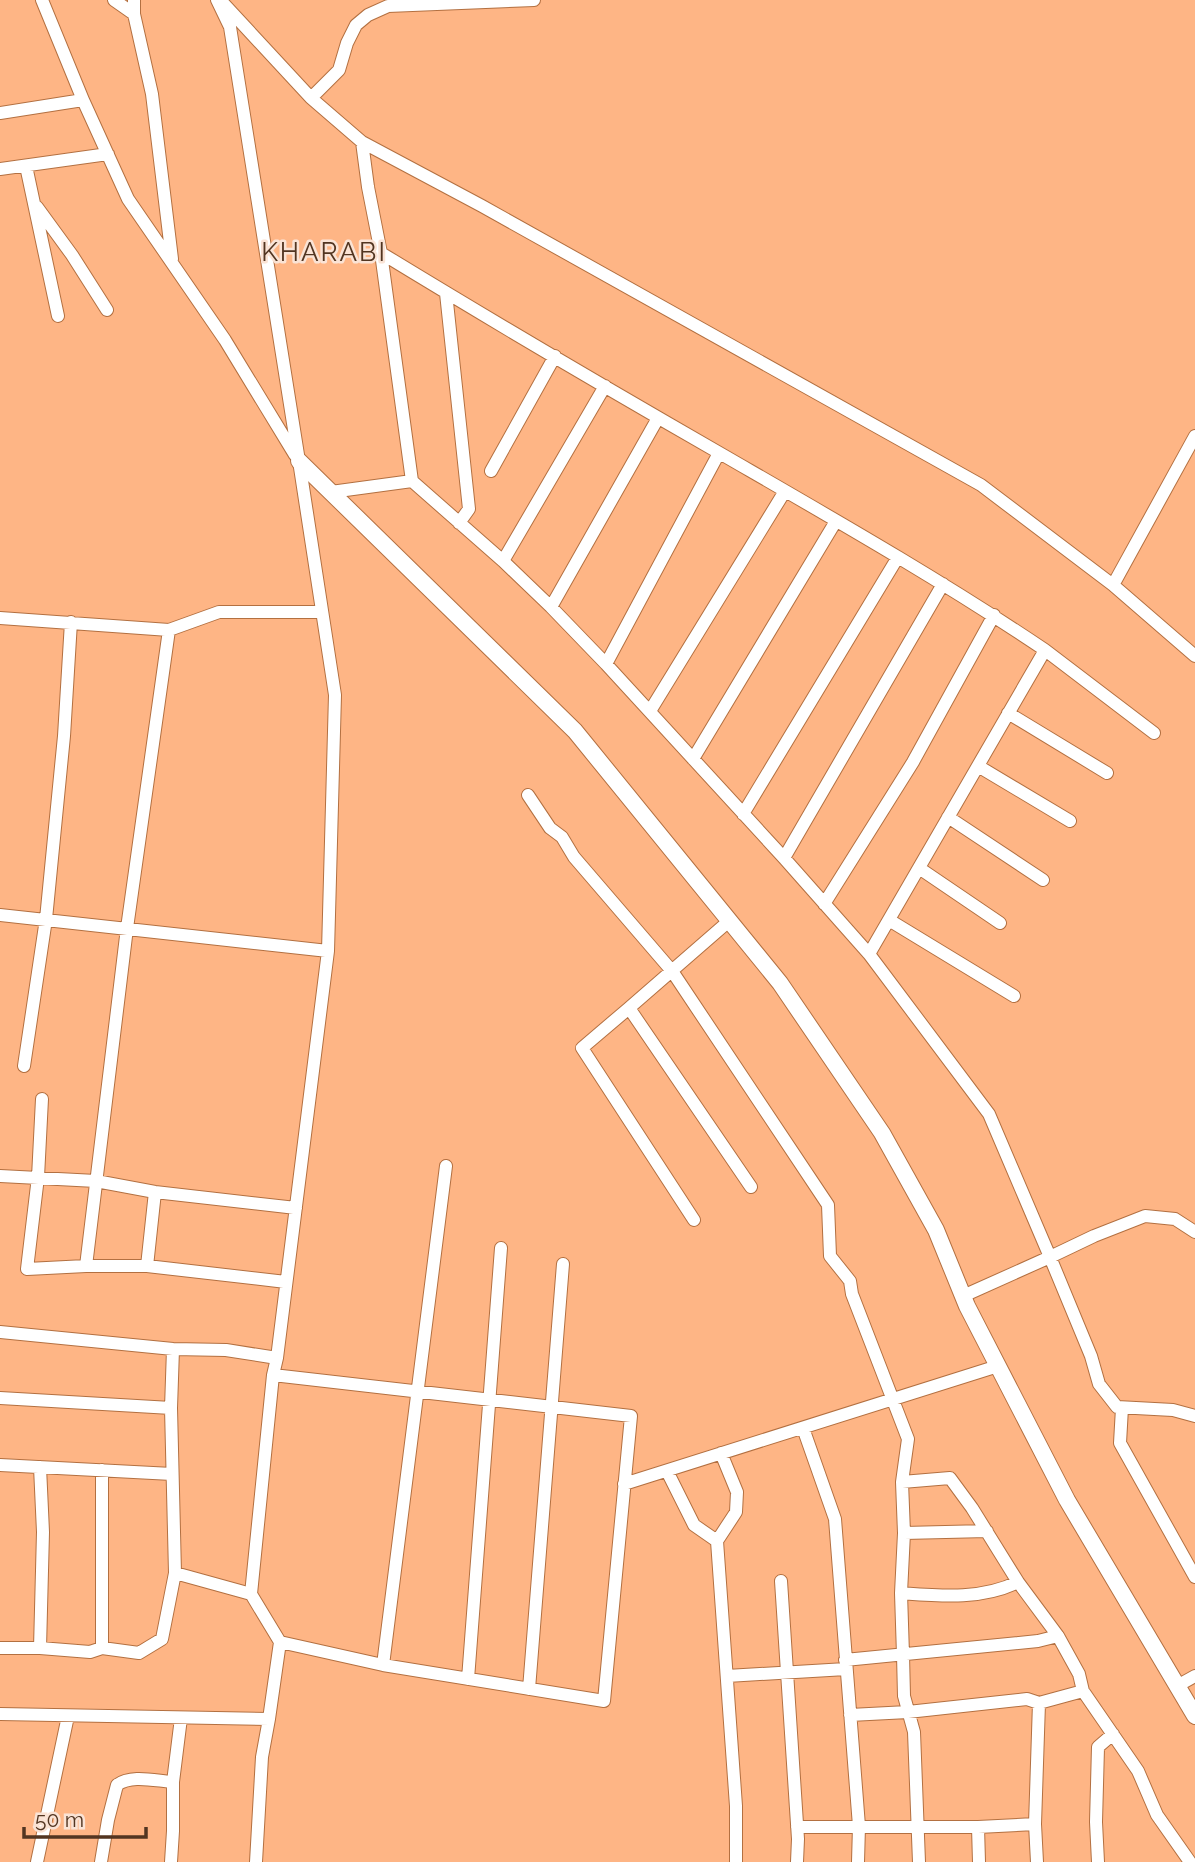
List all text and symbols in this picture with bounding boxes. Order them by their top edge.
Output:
district label: KHARABI [261,237,387,267]
scale bar [24,1796,147,1840]
text: 50 m [35,1807,84,1832]

